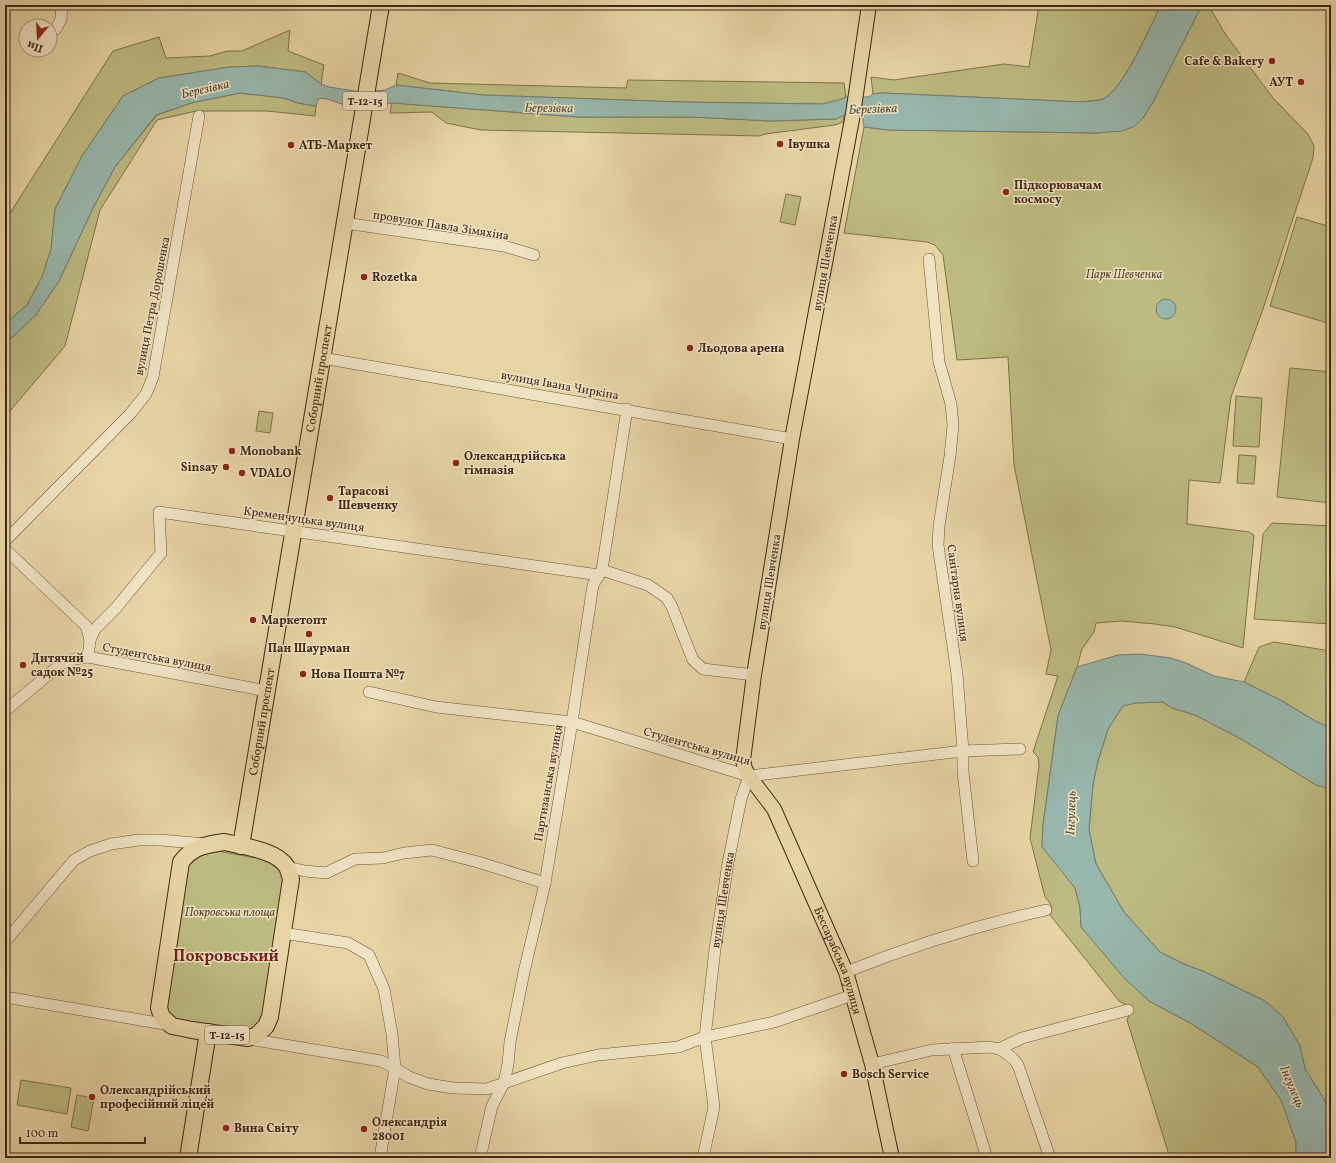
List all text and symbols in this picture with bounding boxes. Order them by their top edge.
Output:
north arrow [18,18,58,58]
text: Пн [26,37,45,56]
place label: Cafe & Bakery [1185,54,1264,70]
marker: Cafe & Bakery [1267,56,1277,66]
place label: АУТ [1269,75,1293,91]
water label: Березівка [180,76,231,104]
marker: АУТ [1296,77,1306,87]
road number: Т-12-15 [343,92,387,110]
water label: Березівка [524,100,574,118]
water label: Березівка [848,100,898,120]
place label: Івушка [788,137,831,153]
place label: АТБ-Маркет [299,138,372,154]
marker: Івушка [775,139,785,149]
marker: АТБ-Маркет [286,140,296,150]
place label: Підкорювачам космосу [1014,178,1102,208]
marker: Підкорювачам космосу [1001,187,1011,197]
street label: провулок Павла Зімяхіна [372,207,510,245]
street label: вулиця Шевченка [810,214,842,312]
street label: вулиця Петра Дорошенка [132,235,174,377]
park label: Парк Шевченка [1086,267,1163,283]
place label: Rozetka [372,270,418,286]
marker: Rozetka [359,272,369,282]
street label: Соборний проспект [303,324,337,434]
place label: Льодова арена [698,341,785,357]
marker: Льодова арена [685,343,695,353]
street label: вулиця Івана Чиркіна [500,368,620,404]
place label: Monobank [240,444,302,460]
marker: Monobank [227,446,237,456]
place label: Олександрійська гімназія [464,449,566,479]
marker: Олександрійська гімназія [451,458,461,468]
place label: Sinsay [181,460,218,476]
marker: Sinsay [221,462,231,472]
place label: VDALO [250,466,292,482]
marker: VDALO [237,468,247,478]
place label: Тарасові Шевченку [338,484,398,514]
marker: Тарасові Шевченку [325,493,335,503]
street label: Кременчуцька вулиця [242,504,365,536]
street label: вулиця Шевченка [754,533,785,631]
street label: Санітарна вулиця [942,543,972,643]
place label: Маркетопт [261,613,328,629]
marker: Маркетопт [248,615,258,625]
marker: Пан Шаурман [304,629,314,639]
street label: Студентська вулиця [101,640,213,676]
place label: Пан Шаурман [268,641,350,657]
place label: Дитячий садок №25 [31,651,93,681]
marker: Дитячий садок №25 [18,660,28,670]
street label: Соборний проспект [246,667,280,777]
place label: Нова Пошта №7 [311,667,405,683]
marker: Нова Пошта №7 [298,669,308,679]
street label: Партизанська вулиця [531,723,567,843]
street label: Студентська вулиця [641,724,752,770]
water label: Інгулець [1062,790,1082,836]
street label: вулиця Шевченка [708,851,739,949]
park label: Покровська площа [185,905,276,921]
street label: Бессарабська вулиця [809,905,865,1016]
district label: Покровський [173,946,279,968]
road number: Т-12-15 [205,1026,249,1044]
water label: Інгулець [1274,1063,1308,1111]
place label: Bosch Service [852,1067,929,1083]
marker: Bosch Service [839,1069,849,1079]
place label: Олександрійський професійний ліцей [100,1083,214,1113]
marker: Олександрійський професійний ліцей [87,1092,97,1102]
place label: Олександрія 28001 [372,1115,447,1145]
scale bar [20,1119,145,1145]
place label: Вина Світу [234,1121,299,1137]
marker: Вина Світу [221,1123,231,1133]
marker: Олександрія 28001 [359,1124,369,1134]
text: 100 m [26,1126,59,1142]

